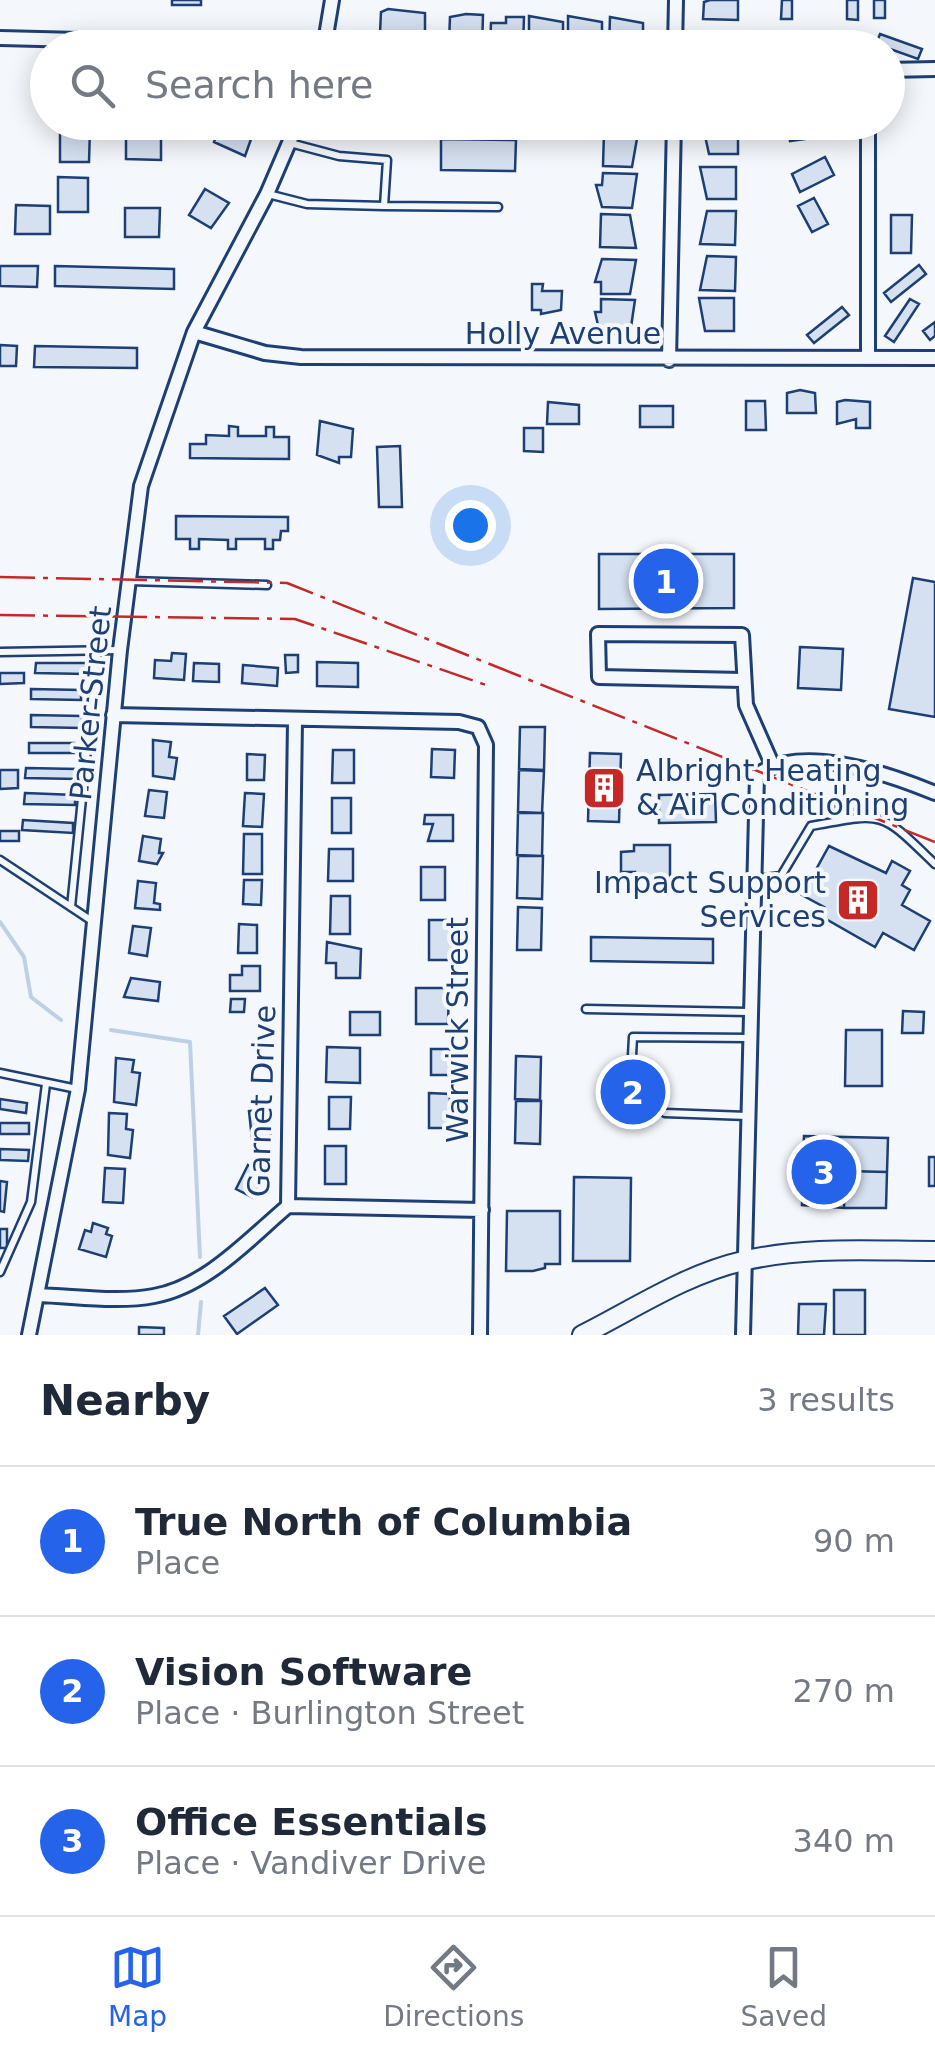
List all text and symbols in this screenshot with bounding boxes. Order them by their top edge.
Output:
search box [30,30,905,140]
icon: search [65,58,120,113]
text: Search here [145,63,373,107]
street label: Holly Avenue [465,316,661,351]
your location [445,500,496,551]
pin: 1 [634,544,698,618]
street label: Parker Street [63,604,118,802]
place label: Albright Heating & Air Conditioning [636,753,909,822]
building icon: Albright Heating & Air Conditioning [581,765,627,811]
place label: Impact Support Services [594,865,826,934]
building icon: Impact Support Services [835,877,881,923]
street label: Warwick Street [440,917,475,1143]
street label: Garnet Drive [241,1004,282,1198]
pin: 2 [600,1054,666,1130]
pin: 3 [792,1134,856,1210]
text: Nearby [40,1376,210,1425]
text: 3 results [757,1381,895,1419]
text: True North of Columbia [135,1500,632,1544]
text: 1 [61,1522,84,1560]
text: 90 m [813,1522,895,1560]
text: Place [135,1544,220,1582]
text: Vision Software [135,1650,472,1694]
text: 2 [61,1672,84,1710]
text: 270 m [793,1672,895,1710]
text: Place · Burlington Street [135,1694,524,1732]
text: Office Essentials [135,1800,488,1844]
text: 3 [61,1822,84,1860]
text: 340 m [793,1822,895,1860]
text: Place · Vandiver Drive [135,1844,486,1882]
tab: Map [108,1940,167,2033]
tab: Directions [383,1940,524,2033]
tab: Saved [740,1940,827,2033]

